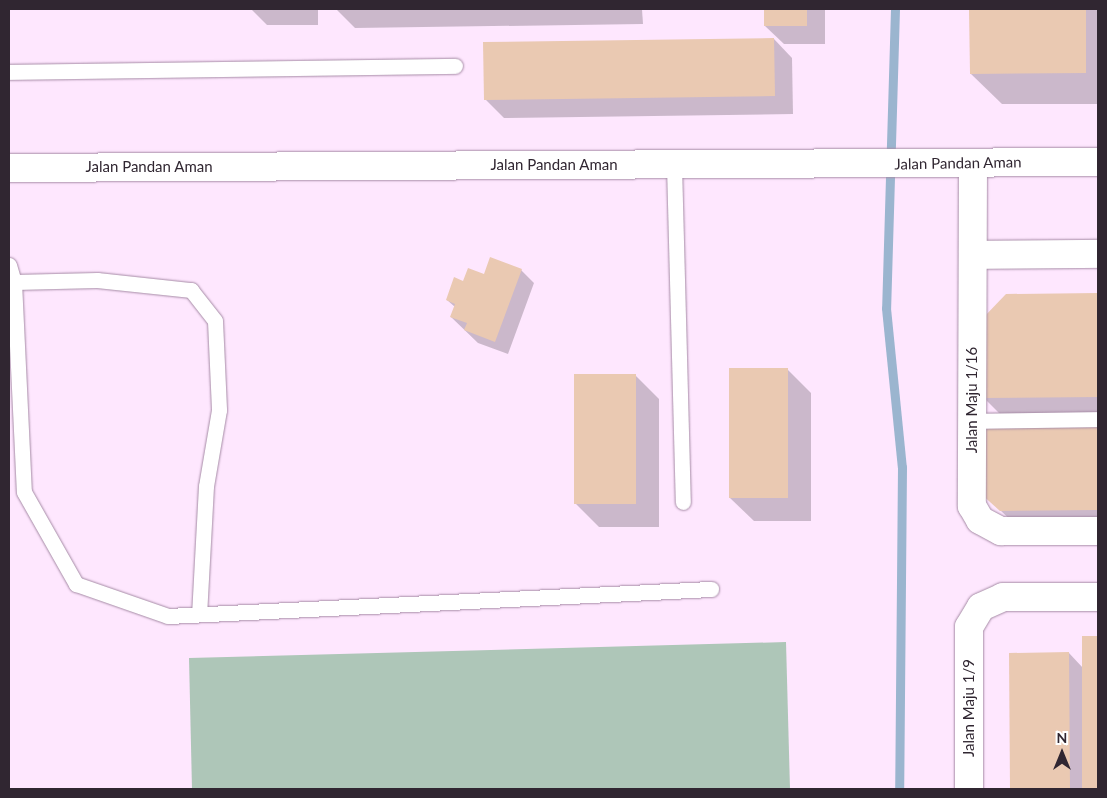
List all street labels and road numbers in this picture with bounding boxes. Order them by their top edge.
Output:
street label: Jalan Pandan Aman [894,153,1022,173]
street label: Jalan Pandan Aman [490,156,618,174]
street label: Jalan Pandan Aman [85,158,213,176]
street label: Jalan Maju 1/16 [963,347,981,453]
street label: Jalan Maju 1/9 [960,659,978,757]

